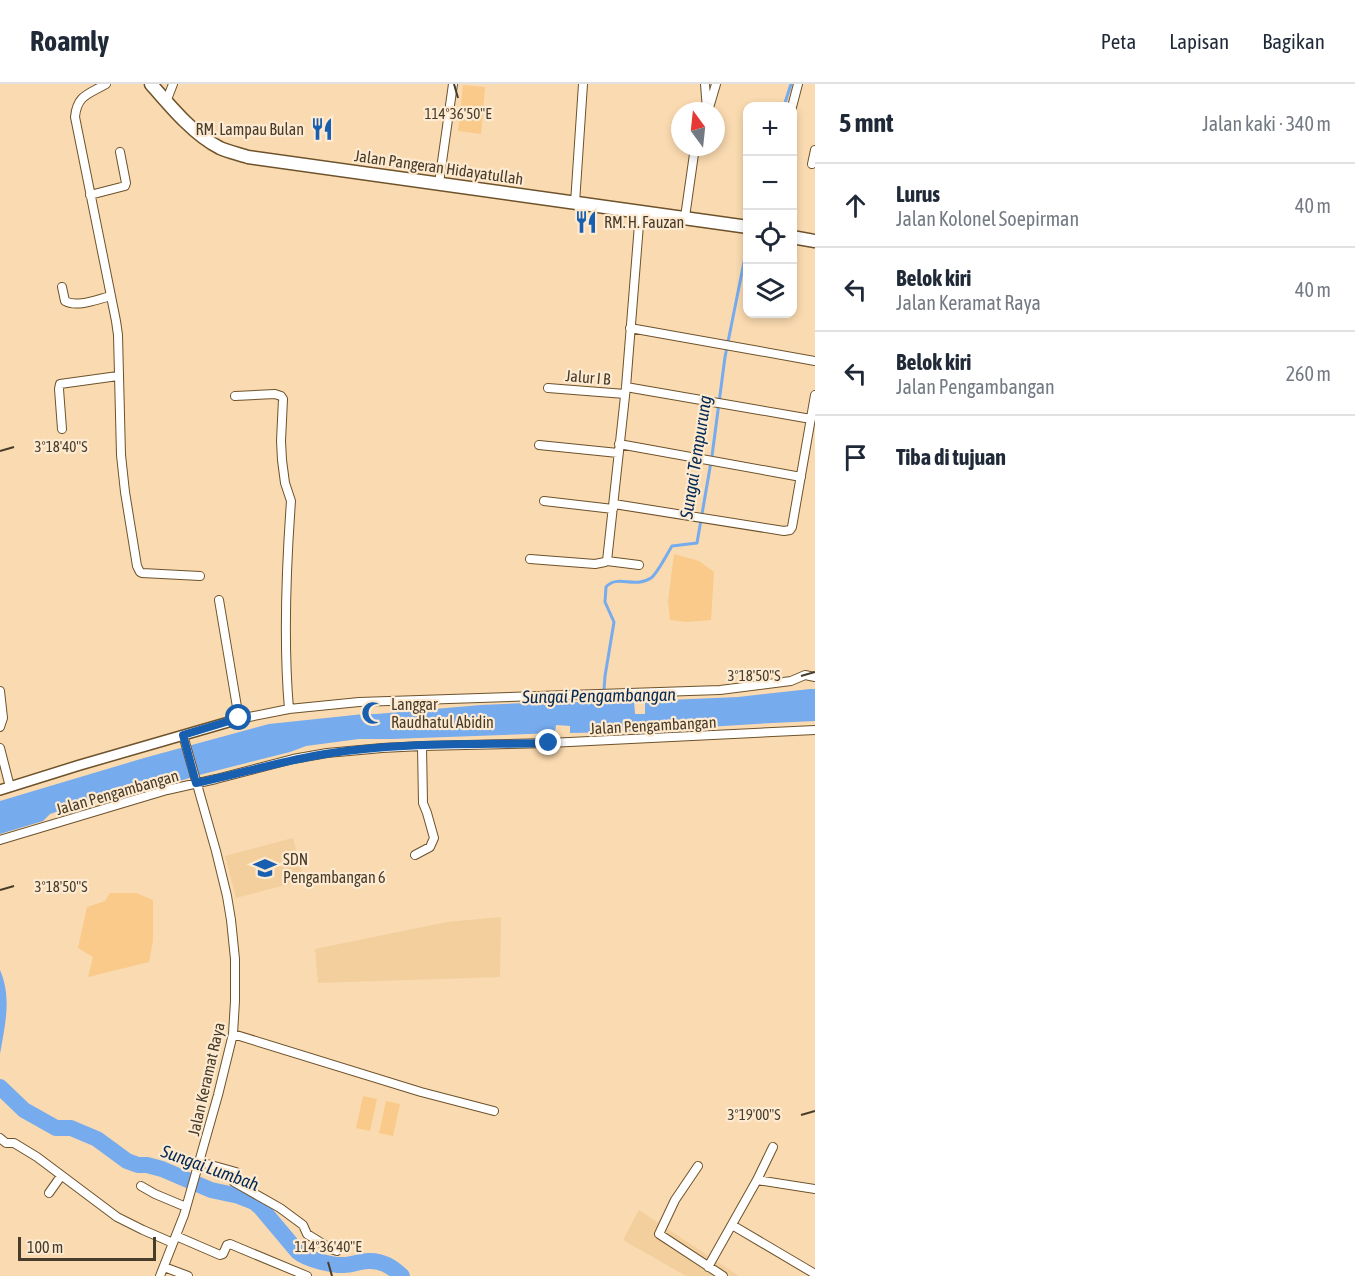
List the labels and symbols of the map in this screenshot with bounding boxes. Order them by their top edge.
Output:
north arrow [671,102,725,156]
text: 114°36'50"E [424,105,492,122]
restaurant icon: RM. Lampau Bulan [309,116,335,142]
place label: RM. Lampau Bulan [195,120,304,139]
street label: Jalan Pangeran Hidayatullah [353,146,525,189]
restaurant icon: RM. H. Fauzan [573,209,599,235]
place label: RM. H. Fauzan [604,213,684,231]
street label: Jalur I B [565,366,612,388]
water label: Sungai Tempurung [675,394,716,521]
text: 3°18'40"S [34,438,88,455]
text: 3°18'50"S [727,667,781,684]
water label: Sungai Pengambangan [521,684,676,707]
place label: Langgar Raudhatul Abidin [391,695,494,731]
mosque icon: Langgar Raudhatul Abidin [360,700,386,726]
route start [225,704,251,730]
street label: Jalan Pengambangan [589,713,717,738]
route end [535,729,561,755]
street label: Jalan Pengambangan [53,766,181,819]
place label: SDN Pengambangan 6 [283,850,385,887]
school or university icon: SDN Pengambangan 6 [252,855,278,881]
text: 3°18'50"S [34,878,88,895]
street label: Jalan Keramat Raya [184,1021,229,1138]
text: 3°19'00"S [727,1106,781,1123]
water label: Sungai Lumbah [158,1140,262,1195]
scale bar [18,1234,156,1262]
text: 114°36'40"E [294,1238,362,1255]

